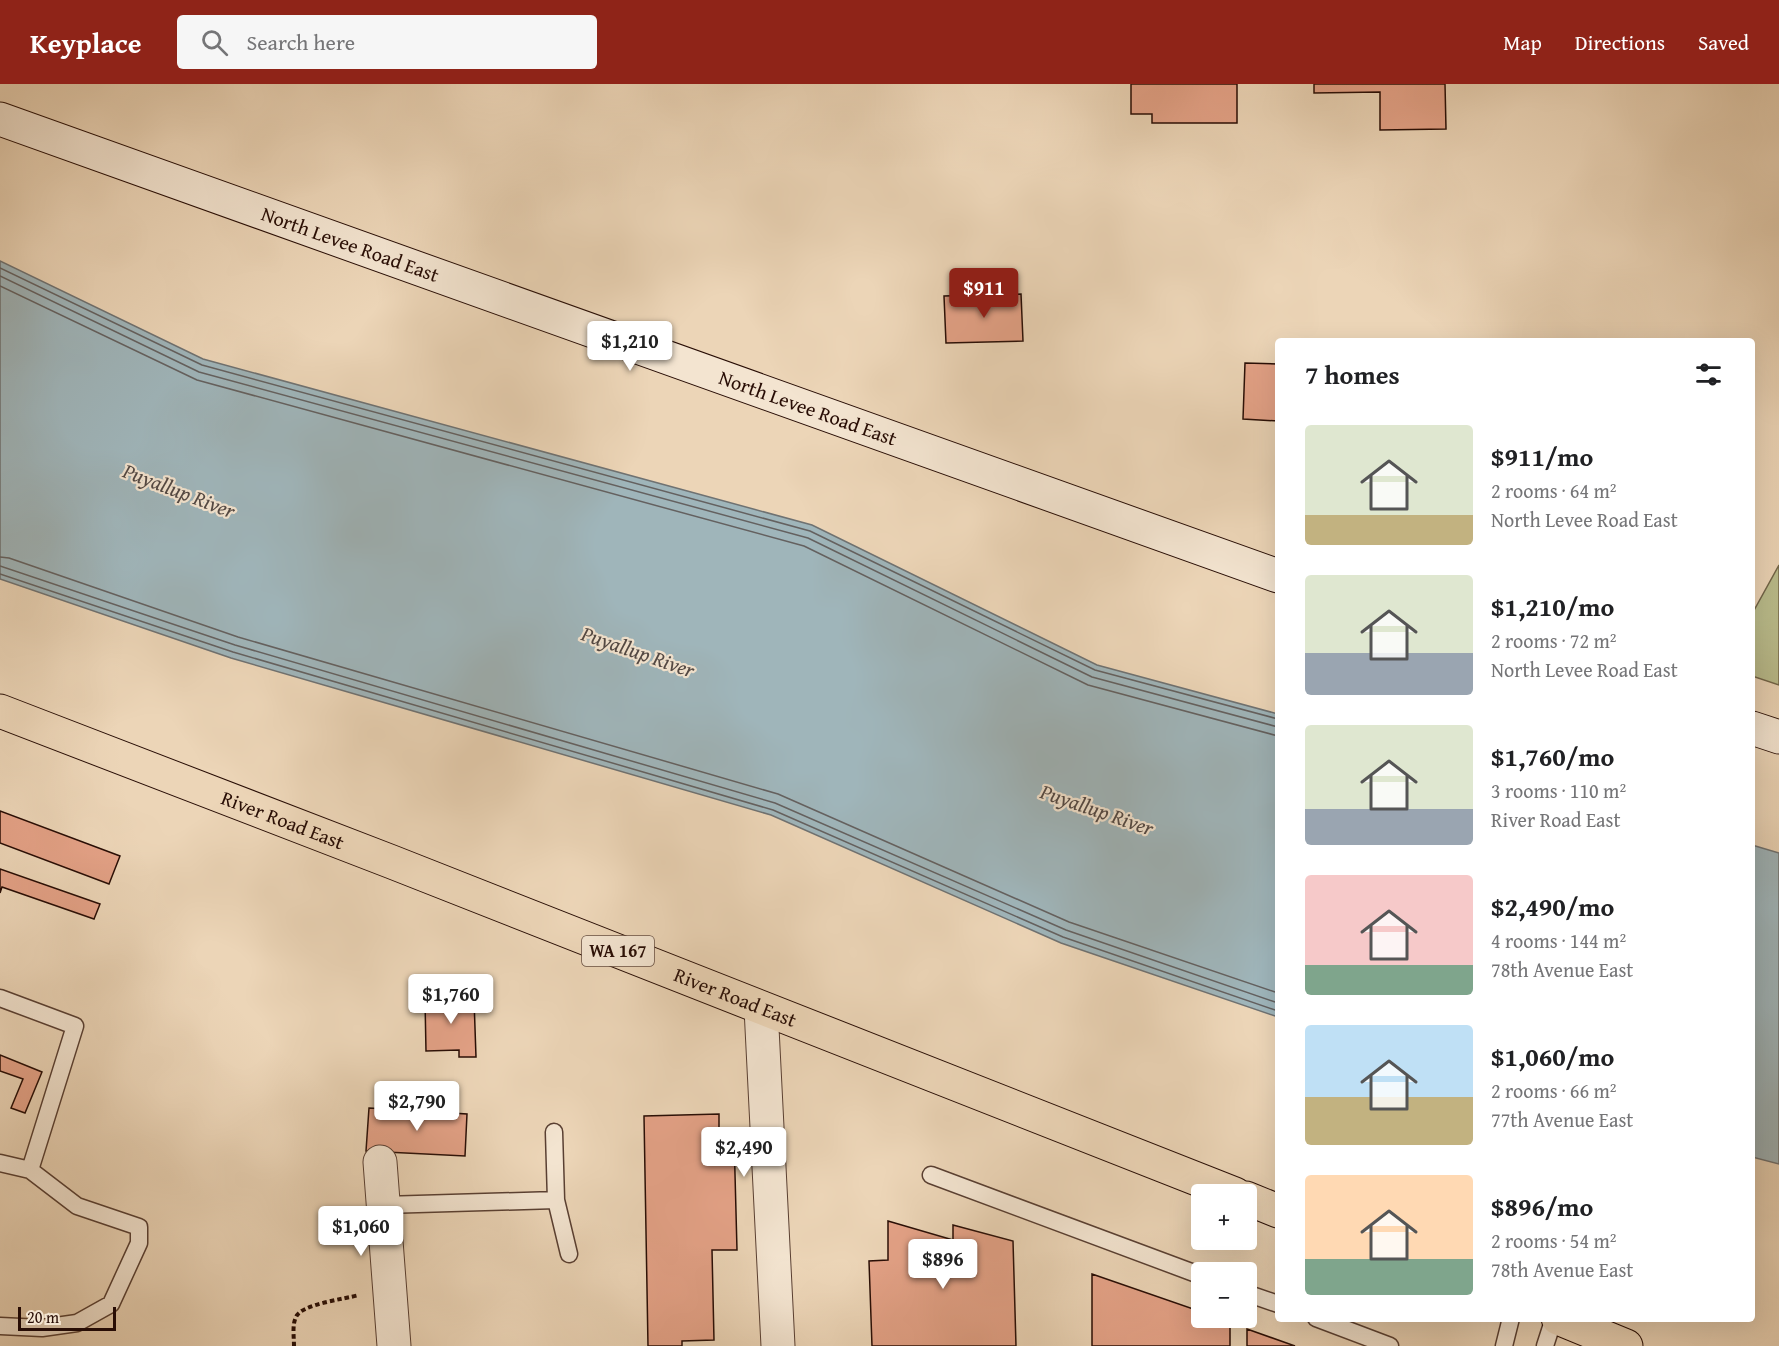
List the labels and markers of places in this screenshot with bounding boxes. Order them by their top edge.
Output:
pin: $911 [948,268,1020,319]
pin: $1,210 [581,321,679,372]
pin: $1,760 [402,974,500,1025]
pin: $2,790 [368,1081,466,1132]
pin: $2,490 [695,1127,793,1178]
pin: $1,060 [312,1206,410,1257]
pin: $896 [907,1239,979,1290]

